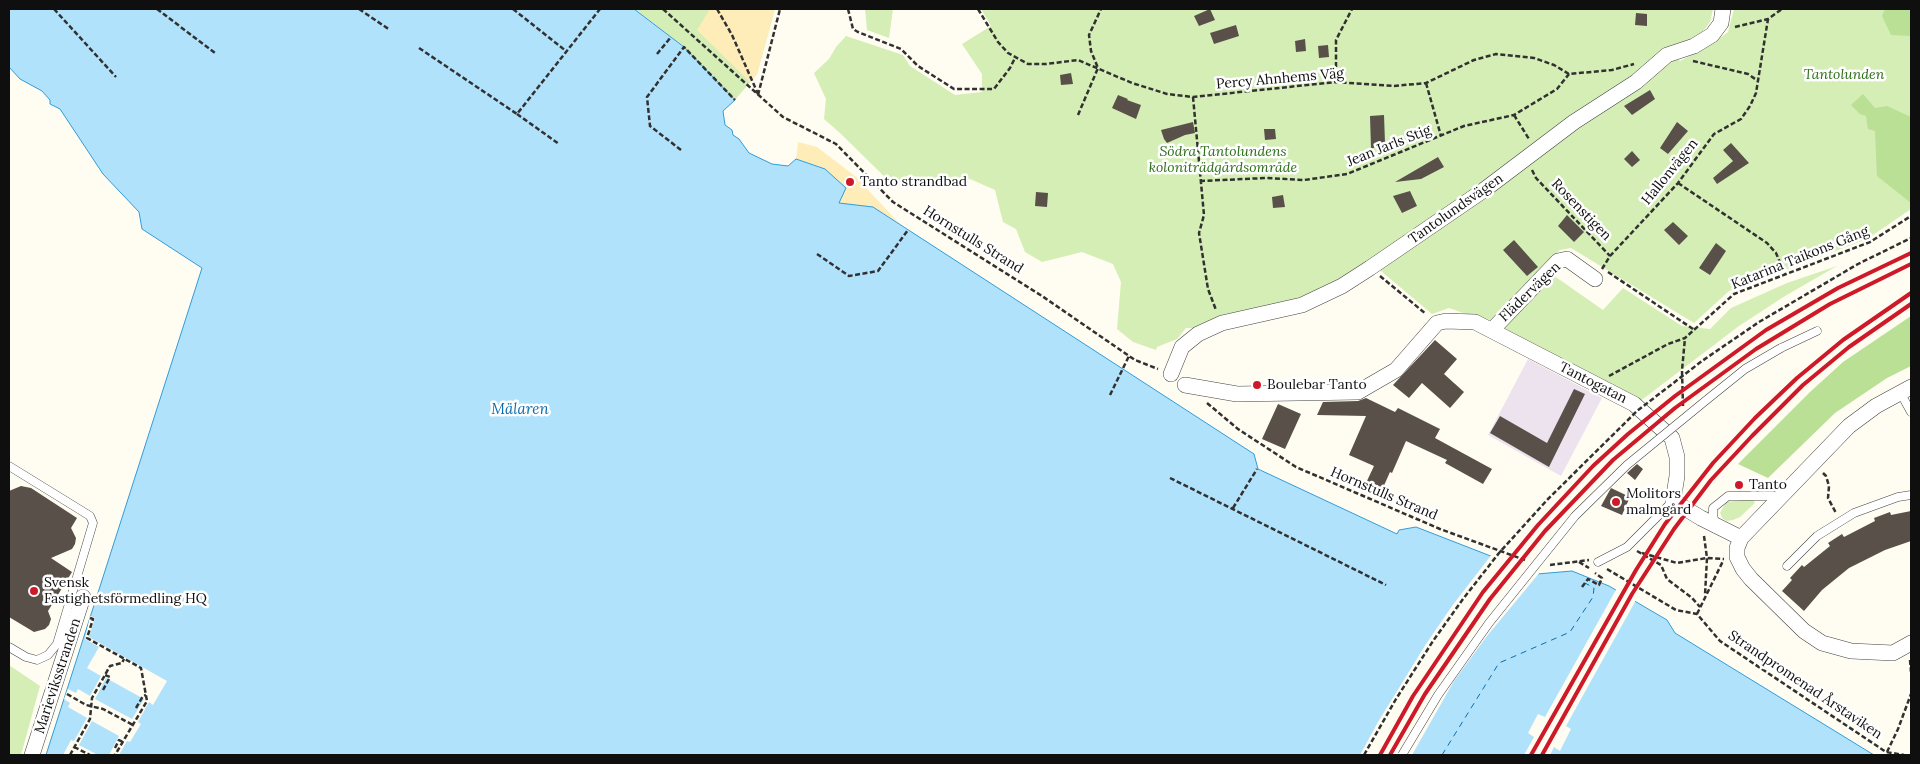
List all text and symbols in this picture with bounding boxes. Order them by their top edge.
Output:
street label: Percy Ahnhems Väg [1215,65,1345,93]
park label: Tantolunden [1804,67,1884,83]
street label: Jean Jarls Stig [1345,122,1433,170]
street label: Hallonvägen [1638,136,1702,208]
park label: Södra Tantolundens koloniträdgårdsområde [1149,144,1297,176]
street label: Tantolundsvägen [1406,170,1506,248]
place label: Tanto strandbad [860,174,967,190]
marker: Tanto strandbad [844,176,856,188]
street label: Rosenstigen [1548,176,1614,244]
street label: Hornstulls Strand [920,202,1026,278]
street label: Katarina Taikons Gång [1729,223,1871,293]
street label: Flädervägen [1496,259,1564,325]
street label: Tantogatan [1556,359,1630,407]
place label: Boulebar Tanto [1267,377,1367,393]
marker: Boulebar Tanto [1251,379,1263,391]
water label: Mälaren [491,401,549,419]
street label: Hornstulls Strand [1328,464,1440,524]
place label: Tanto [1749,477,1787,493]
marker: Tanto [1733,479,1745,491]
place label: Molitors malmgård [1626,486,1691,518]
marker: Molitors malmgård [1610,496,1622,508]
place label: Svensk Fastighetsförmedling HQ [44,575,207,608]
marker: Svensk Fastighetsförmedling HQ [28,585,40,597]
street label: Marieviksstranden [31,616,85,736]
street label: Strandpromenad Årstaviken [1725,627,1885,743]

